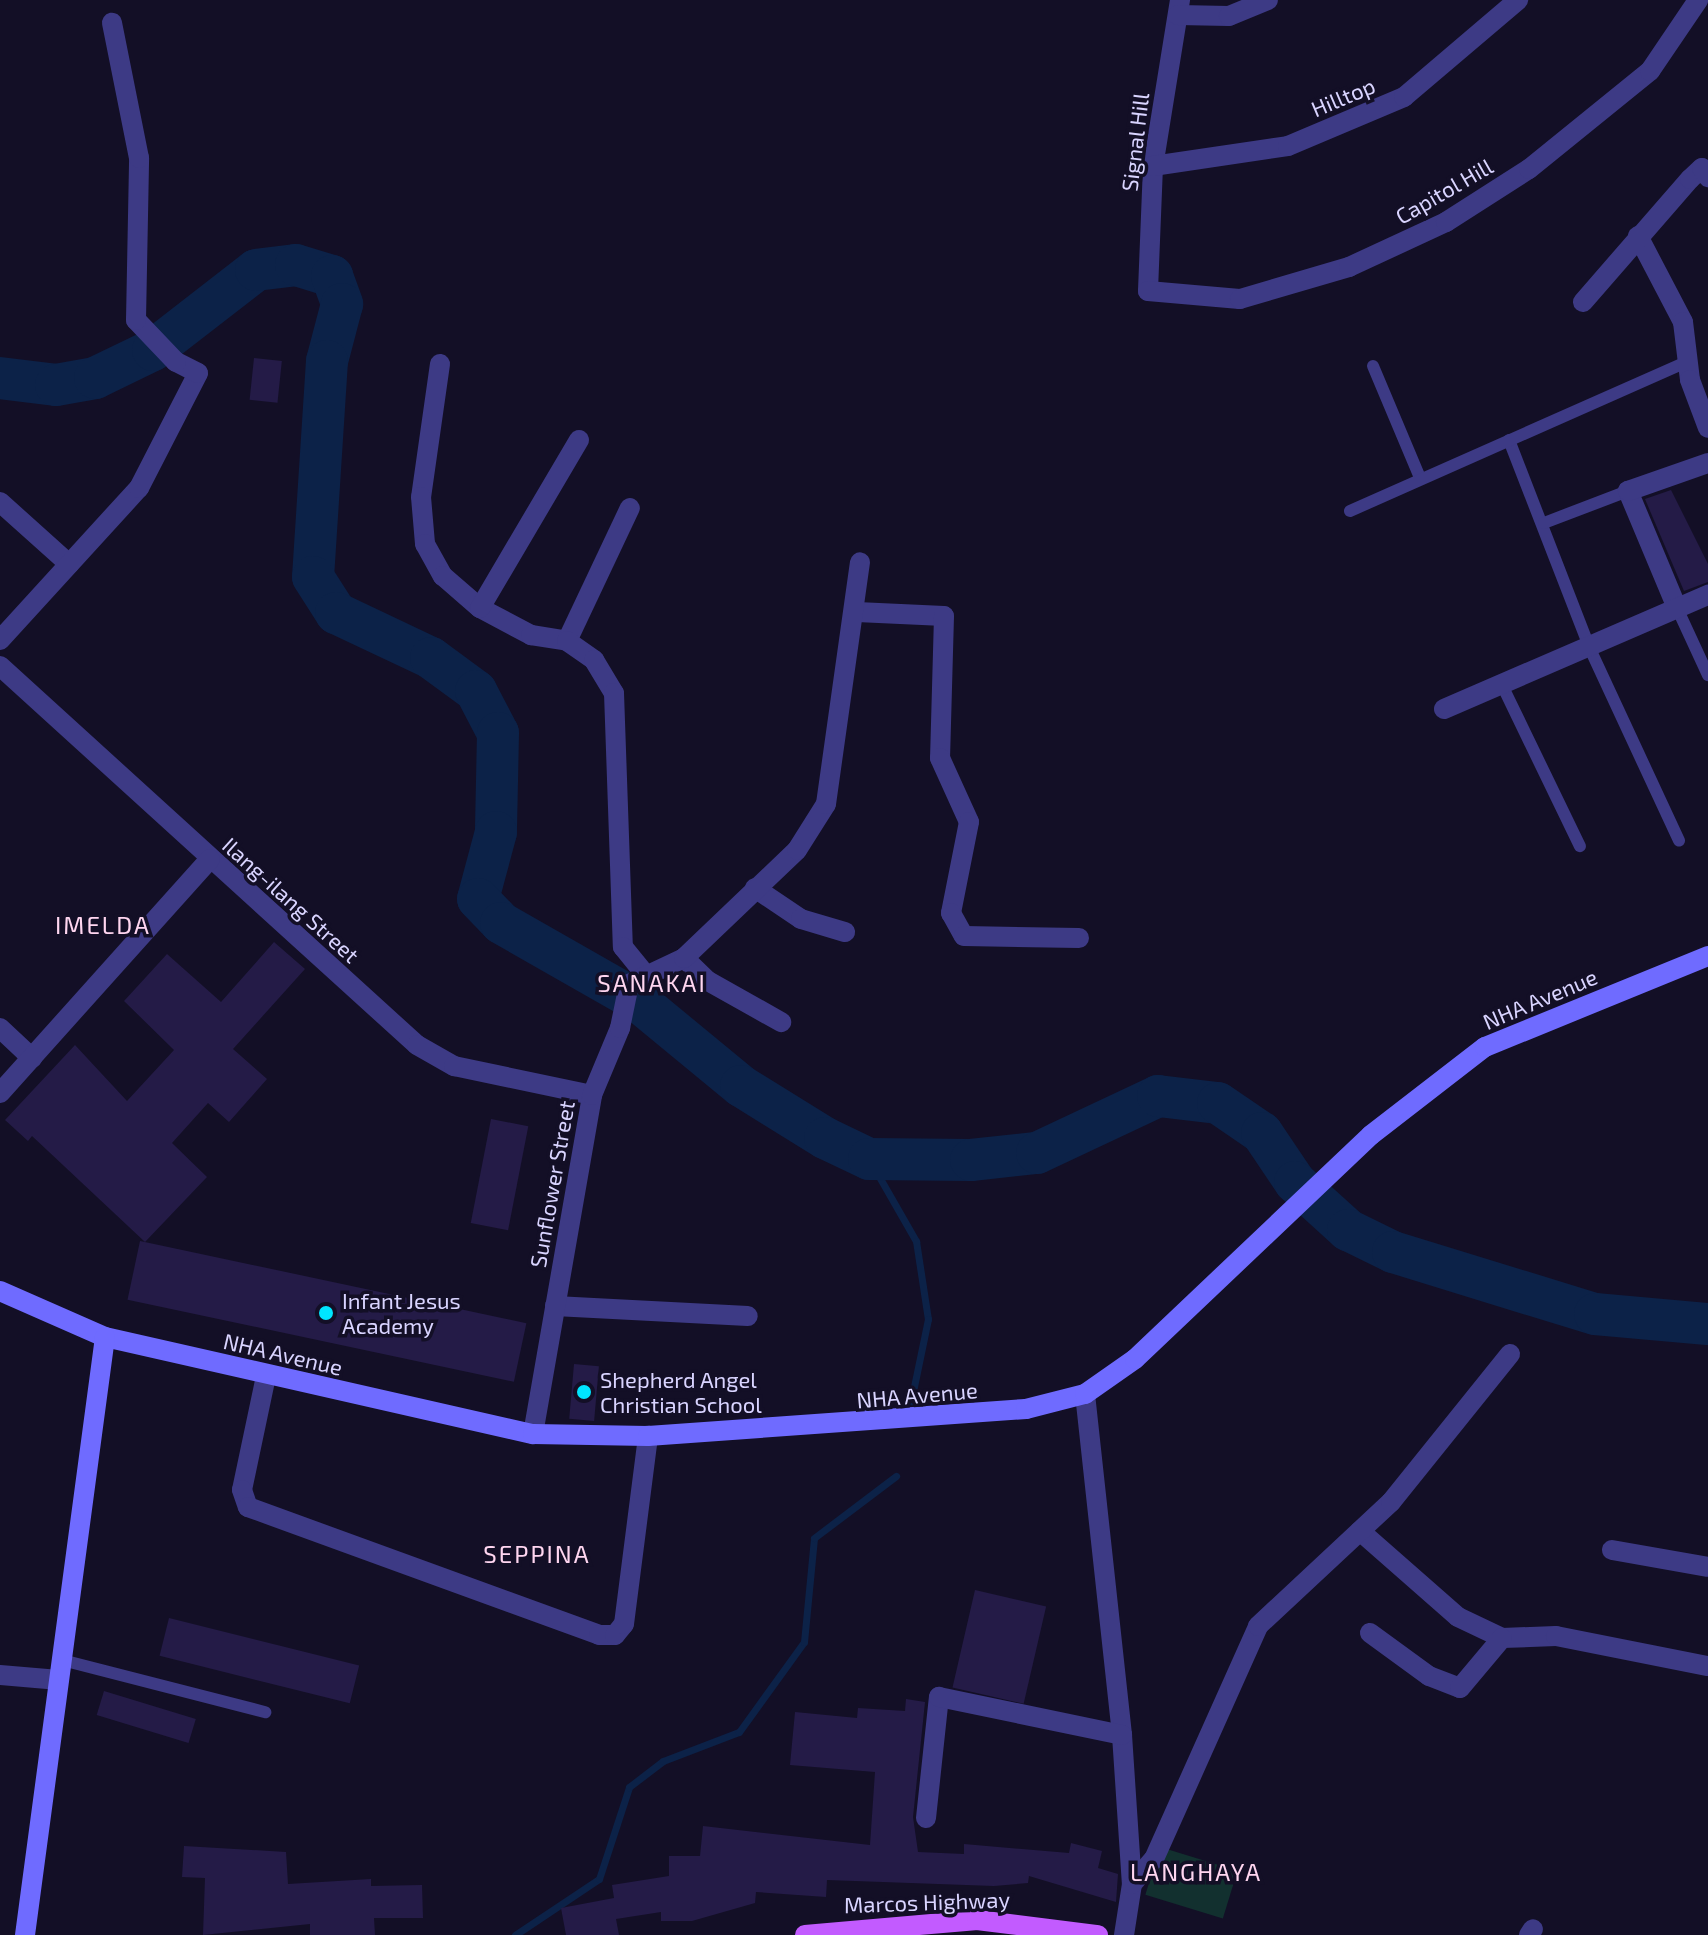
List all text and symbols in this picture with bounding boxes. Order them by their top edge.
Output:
street label: Hilltop [1307,72,1379,122]
street label: Signal Hill [1116,91,1154,193]
street label: Capitol Hill [1390,152,1498,230]
street label: Ilang-ilang Street [217,832,365,968]
district label: IMELDA [55,911,151,939]
street label: NHA Avenue [1478,963,1602,1035]
district label: SANAKAI [597,969,707,997]
street label: Sunflower Street [524,1098,580,1270]
place label: Infant Jesus Academy [342,1287,461,1338]
marker: Infant Jesus Academy [317,1304,335,1322]
street label: NHA Avenue [220,1327,346,1381]
place label: Shepherd Angel Christian School [600,1366,762,1418]
street label: NHA Avenue [855,1377,979,1413]
marker: Shepherd Angel Christian School [575,1383,593,1401]
district label: SEPPINA [483,1540,591,1568]
district label: LANGHAYA [1130,1858,1262,1886]
street label: Marcos Highway [844,1886,1010,1918]

